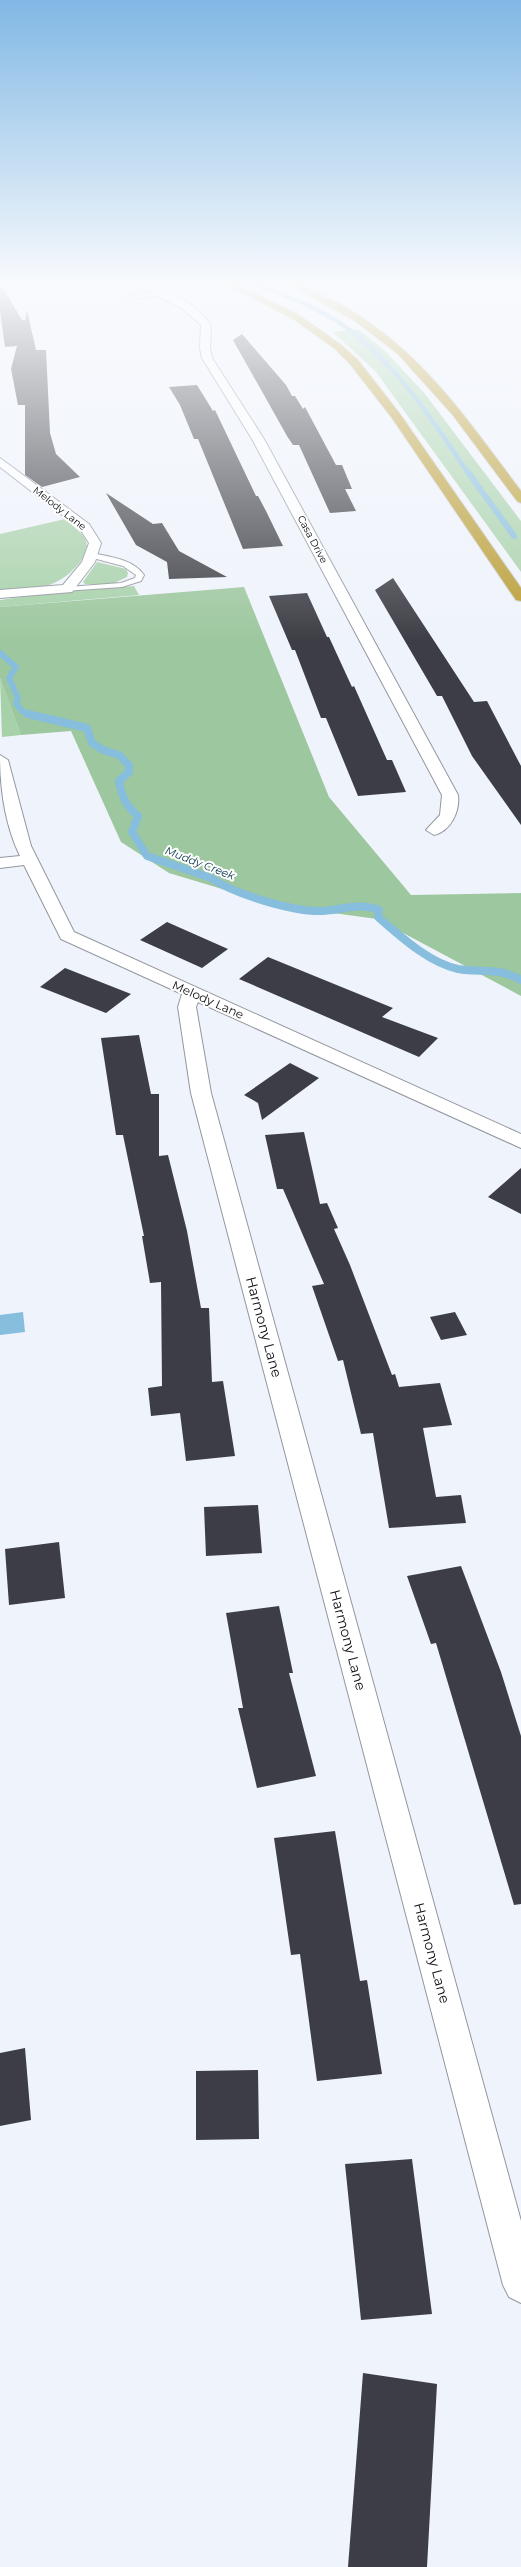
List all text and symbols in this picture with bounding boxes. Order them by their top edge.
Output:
street label: Melody Lane [31,484,89,533]
street label: Casa Drive [294,513,331,565]
water label: Muddy Creek [163,843,237,883]
street label: Melody Lane [170,977,246,1022]
street label: Harmony Lane [242,1275,286,1379]
street label: Harmony Lane [326,1588,370,1692]
street label: Harmony Lane [410,1901,454,2005]

